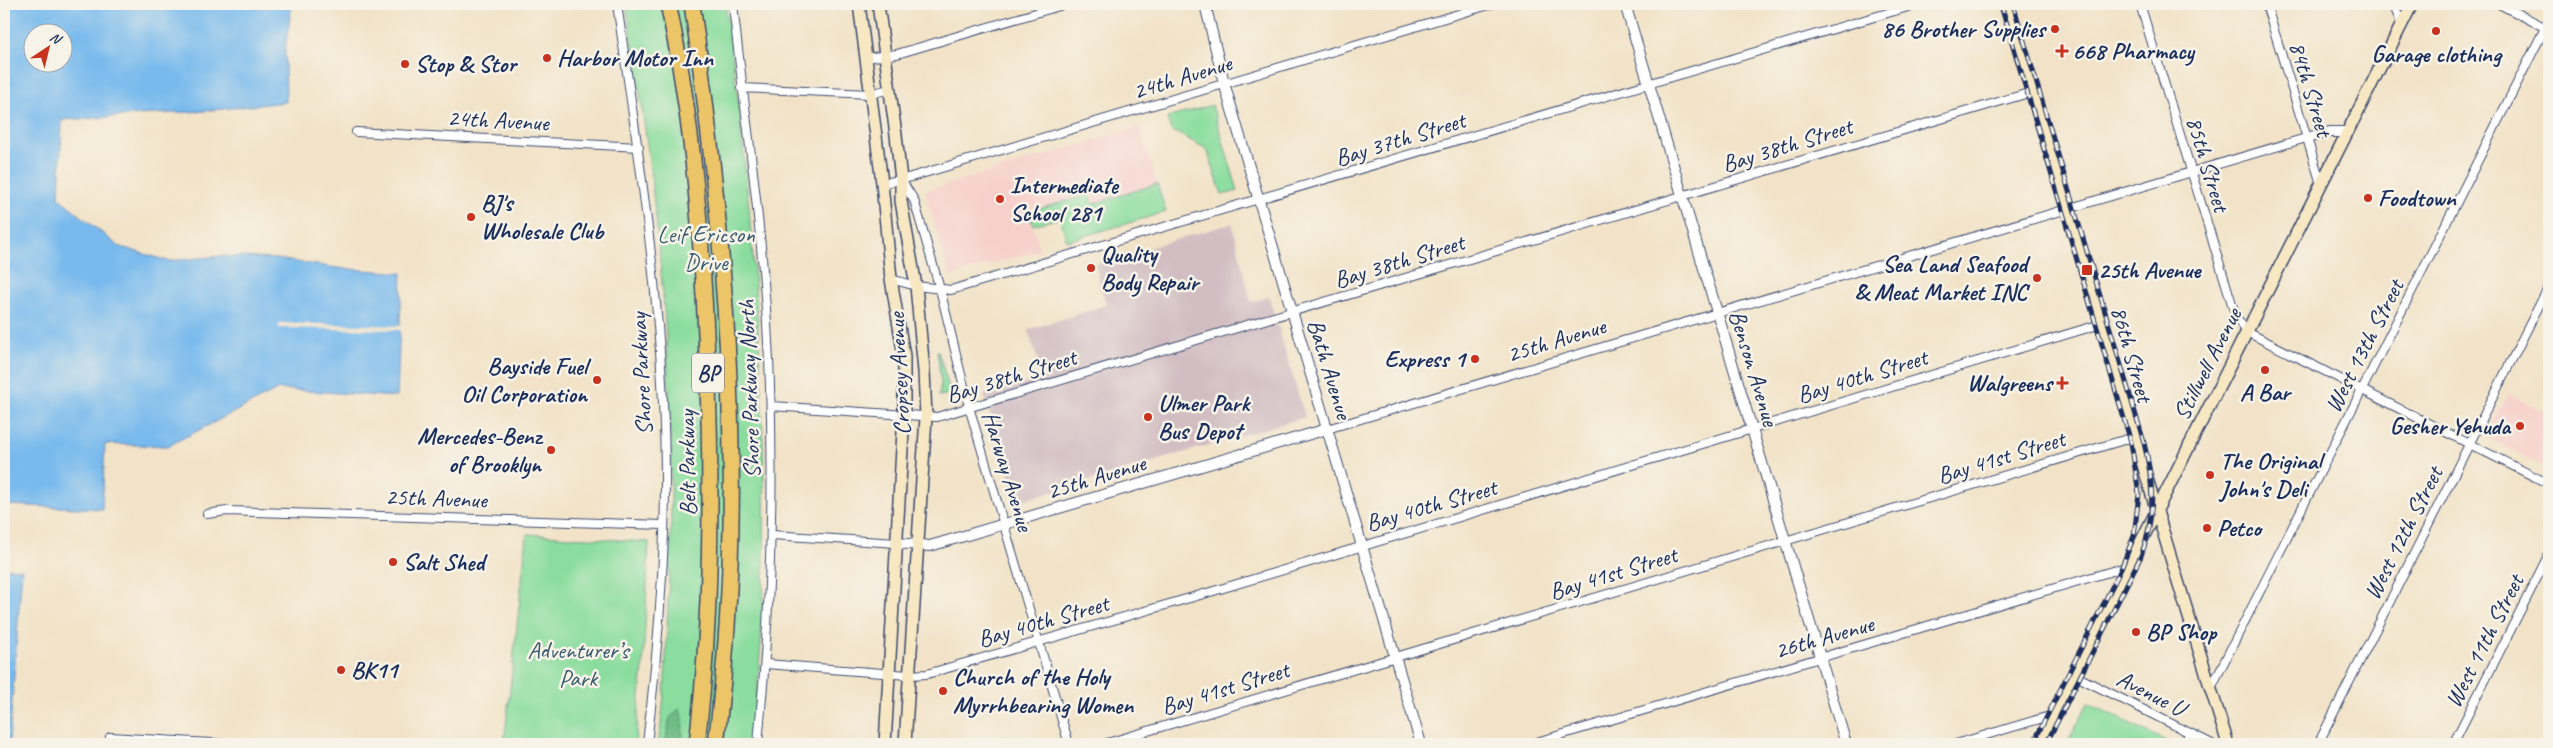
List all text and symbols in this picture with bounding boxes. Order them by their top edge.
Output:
place label: 86 Brother Supplies [1881,14,2048,44]
north arrow [22,22,72,72]
marker: 86 Brother Supplies [2049,23,2061,35]
marker: Garage clothing [2430,25,2442,37]
text: N [47,28,66,49]
place label: 668 Pharmacy [2072,36,2196,66]
street label: 84th Street [2282,38,2340,142]
place label: Garage clothing [2371,39,2503,69]
place label: Harbor Motor Inn [557,43,714,73]
marker: 668 Pharmacy [2056,45,2068,57]
street label: 24th Avenue [1129,47,1237,106]
place label: Stop & Stor [415,49,518,79]
marker: Harbor Motor Inn [541,52,553,64]
marker: Stop & Stor [399,58,411,70]
street label: 24th Avenue [447,102,552,138]
street label: Bay 37th Street [1331,104,1471,173]
street label: Bay 38th Street [1718,110,1858,179]
street label: 85th Street [2179,113,2237,217]
place label: Intermediate School 281 [1010,170,1120,228]
place label: Foodtown [2378,183,2457,213]
place label: BJ's Wholesale Club [481,188,605,246]
marker: Foodtown [2362,192,2374,204]
marker: Intermediate School 281 [994,193,1006,205]
marker: BJ's Wholesale Club [465,211,477,223]
park label: Leif Ericson Drive [657,219,755,277]
street label: Bay 38th Street [1330,226,1470,295]
place label: Quality Body Repair [1101,239,1201,297]
place label: Sea Land Seafood & Meat Market INC [1855,249,2031,307]
place label: 25th Avenue [2098,255,2202,285]
marker: Quality Body Repair [1085,262,1097,274]
marker: 25th Avenue [2080,263,2094,277]
marker: Sea Land Seafood & Meat Market INC [2031,272,2043,284]
street label: West 13th Street [2318,273,2411,418]
street label: Shore Parkway North [731,298,767,479]
street label: Stillwell Avenue [2166,301,2249,425]
street label: 86th Street [2104,303,2160,407]
street label: Benson Avenue [1722,306,1786,432]
street label: Shore Parkway [623,310,659,436]
street label: Cropsey Avenue [881,310,917,436]
street label: 25th Avenue [1503,310,1611,369]
street label: Bath Avenue [1301,315,1360,425]
street label: Bay 38th Street [942,341,1082,410]
street label: Bay 40th Street [1793,341,1933,410]
place label: Express 1 [1385,344,1468,374]
place label: Bayside Fuel Oil Corporation [462,351,592,409]
road number: BP [692,353,724,392]
marker: Express 1 [1469,353,1481,365]
marker: A Bar [2259,364,2271,376]
place label: Walgreens [1967,368,2055,398]
marker: Bayside Fuel Oil Corporation [591,374,603,386]
marker: Walgreens [2056,377,2068,389]
place label: A Bar [2240,377,2292,407]
place label: Ulmer Park Bus Depot [1158,388,1251,446]
street label: Harway Avenue [976,407,1041,537]
street label: Belt Parkway [671,408,703,516]
marker: Ulmer Park Bus Depot [1142,411,1154,423]
place label: Gesher Yehuda [2390,411,2512,441]
marker: Gesher Yehuda [2514,420,2526,432]
place label: Mercedes-Benz of Brooklyn [417,421,543,479]
street label: Bay 41st Street [1934,423,2070,491]
marker: Mercedes-Benz of Brooklyn [545,444,557,456]
place label: The Original John's Deli [2218,446,2326,504]
street label: 25th Avenue [1043,447,1151,506]
street label: West 12th Street [2357,460,2450,605]
marker: The Original John's Deli [2204,469,2216,481]
street label: Bay 40th Street [1362,471,1502,538]
street label: 25th Avenue [385,481,489,515]
place label: Petco [2217,513,2263,543]
marker: Petco [2201,522,2213,534]
street label: Bay 41st Street [1546,539,1682,607]
place label: Salt Shed [403,547,488,577]
marker: Salt Shed [387,556,399,568]
street label: West 11th Street [2438,568,2531,713]
street label: Bay 40th Street [974,587,1114,654]
street label: 26th Avenue [1771,608,1879,665]
place label: BP Shop [2146,617,2218,647]
marker: BP Shop [2130,626,2142,638]
park label: Adventurer’s Park [528,635,631,693]
street label: Bay 41st Street [1158,654,1294,722]
place label: BK11 [351,655,400,685]
place label: Church of the Holy Myrrhbearing Women [953,662,1134,720]
street label: Avenue U [2112,663,2194,725]
marker: BK11 [335,664,347,676]
marker: Church of the Holy Myrrhbearing Women [937,685,949,697]

